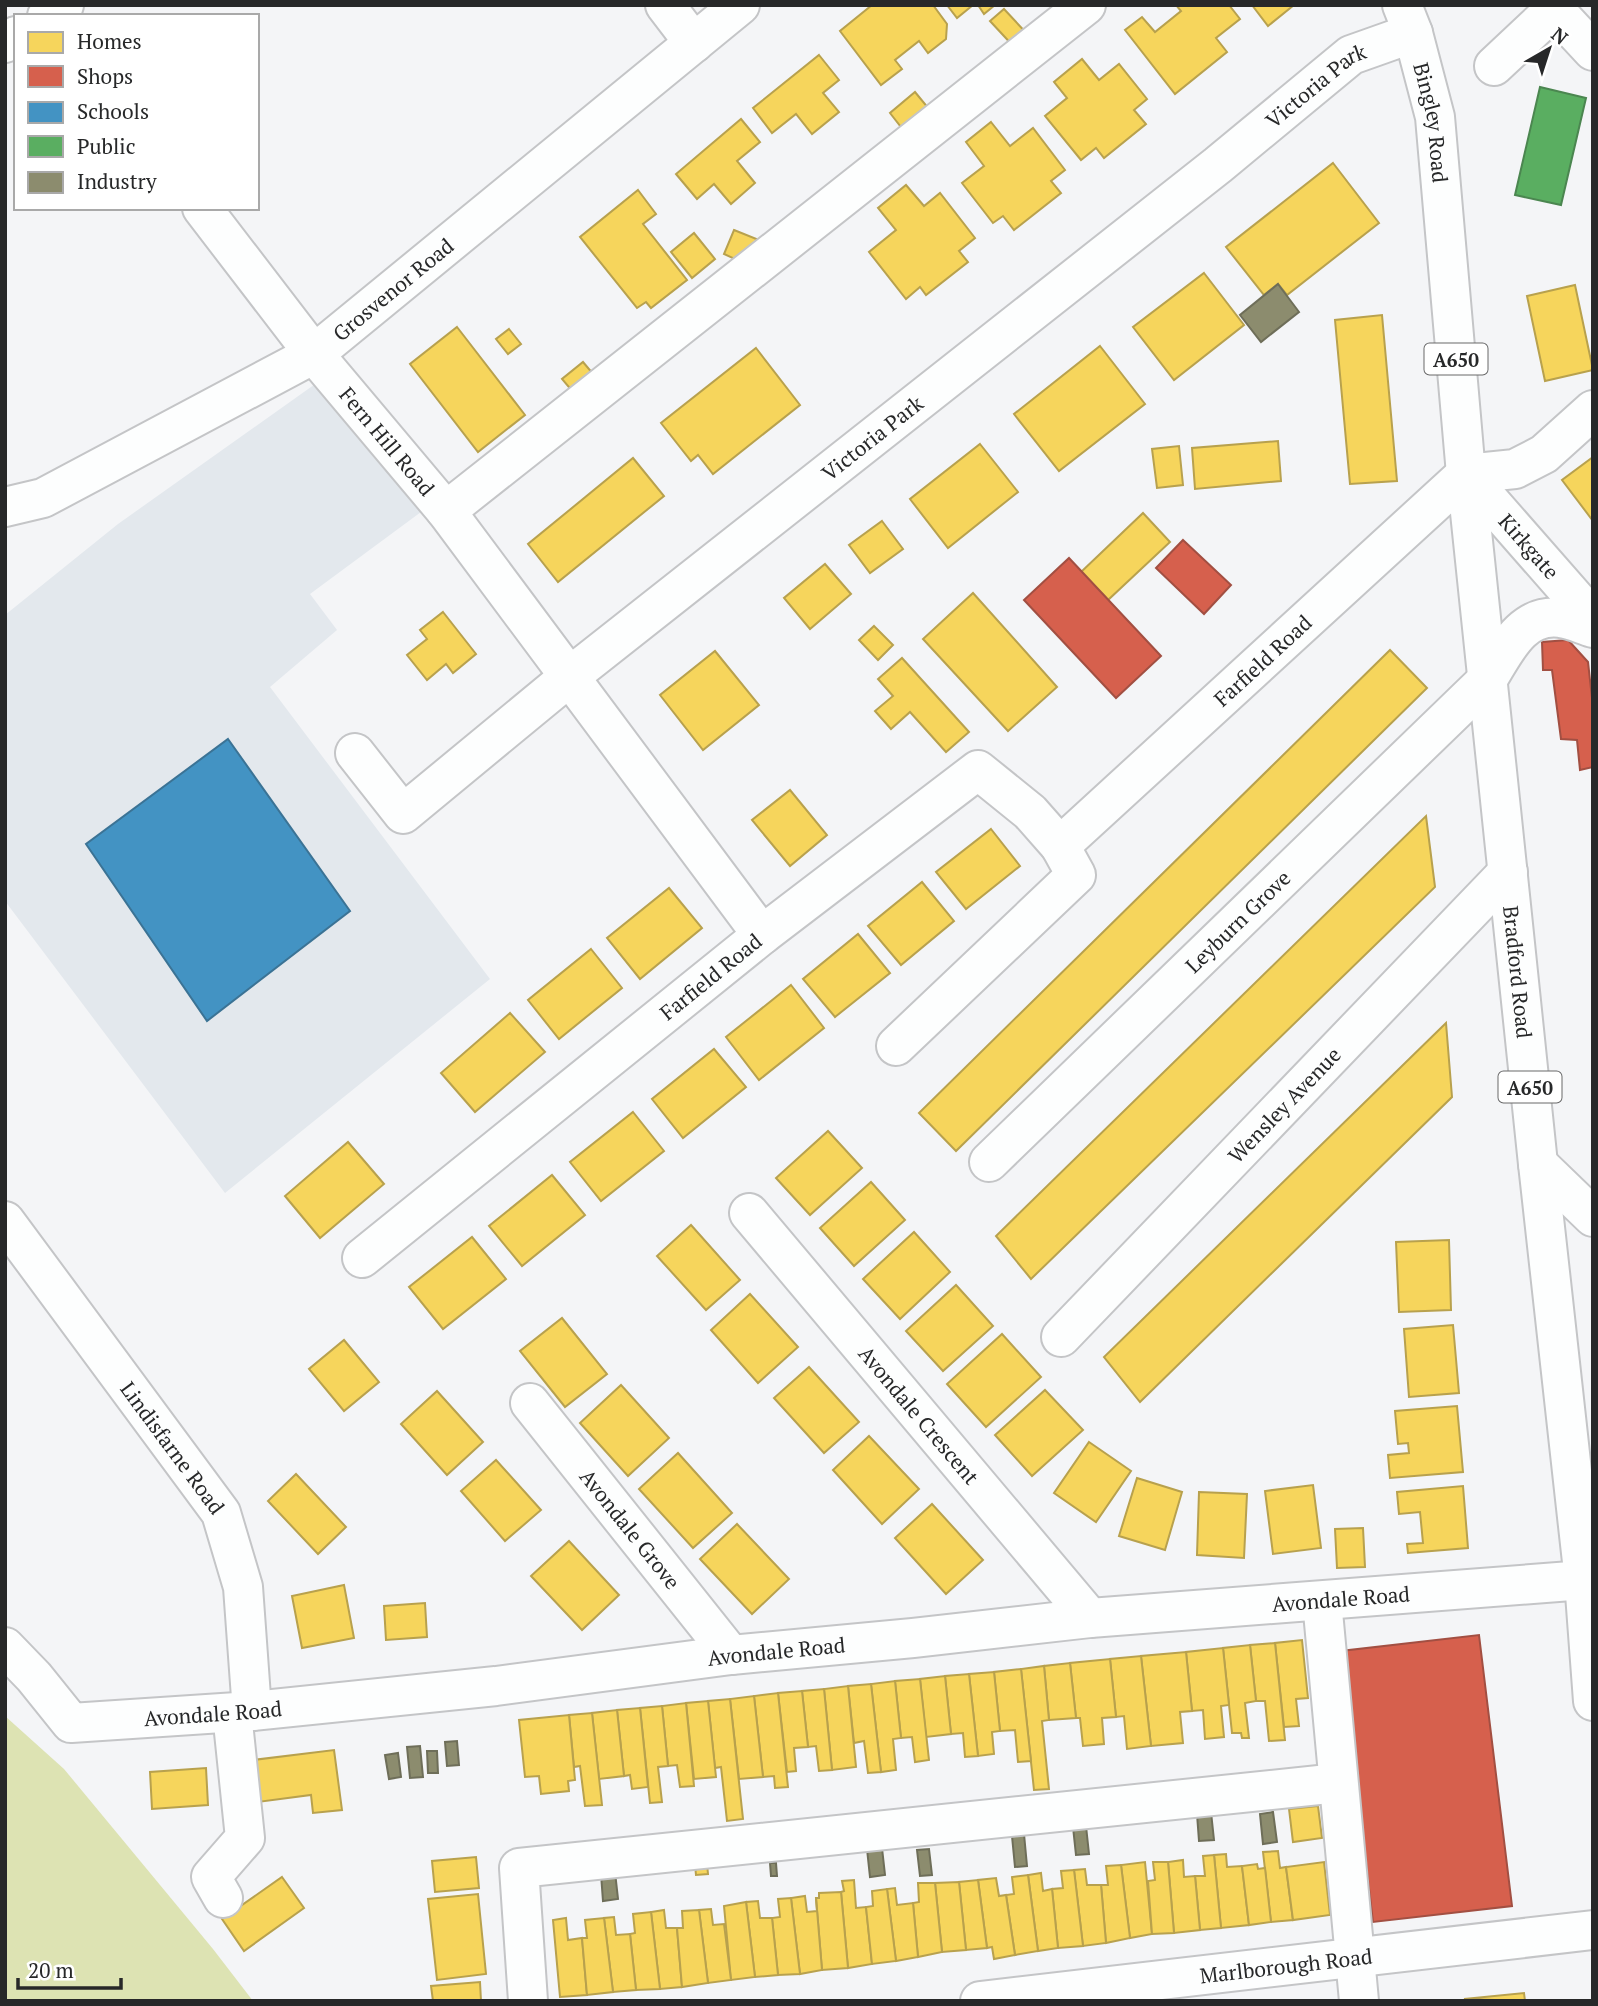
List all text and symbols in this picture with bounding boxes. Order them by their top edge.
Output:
legend [14,14,259,210]
north arrow [1514,14,1584,84]
text: N [1547,21,1574,50]
text: Homes [77,27,142,55]
street label: Victoria Park [1260,37,1370,134]
street label: Bingley Road [1407,59,1455,184]
text: Shops [77,62,133,90]
text: Schools [77,97,149,125]
text: Public [77,132,135,160]
text: Industry [77,167,157,195]
street label: Grosvenor Road [327,231,459,347]
road number: A650 [1424,344,1488,374]
street label: Fern Hill Road [334,381,441,502]
street label: Victoria Park [816,389,929,487]
street label: Kirkgate [1493,507,1566,585]
street label: Farfield Road [1208,608,1318,712]
street label: Leyburn Grove [1179,864,1296,979]
street label: Bradford Road [1497,904,1539,1040]
street label: Farfield Road [654,927,768,1026]
street label: Wensley Avenue [1222,1041,1347,1169]
road number: A650 [1498,1072,1562,1102]
street label: Avondale Crescent [853,1340,986,1490]
street label: Lindisfarne Road [114,1376,231,1520]
street label: Avondale Grove [574,1463,687,1595]
street label: Avondale Road [1271,1579,1411,1618]
street label: Avondale Road [706,1630,847,1672]
street label: Avondale Road [143,1694,284,1732]
street label: Marlborough Road [1198,1942,1374,1989]
scale bar [18,1946,121,1990]
text: 20 m [28,1956,74,1984]

